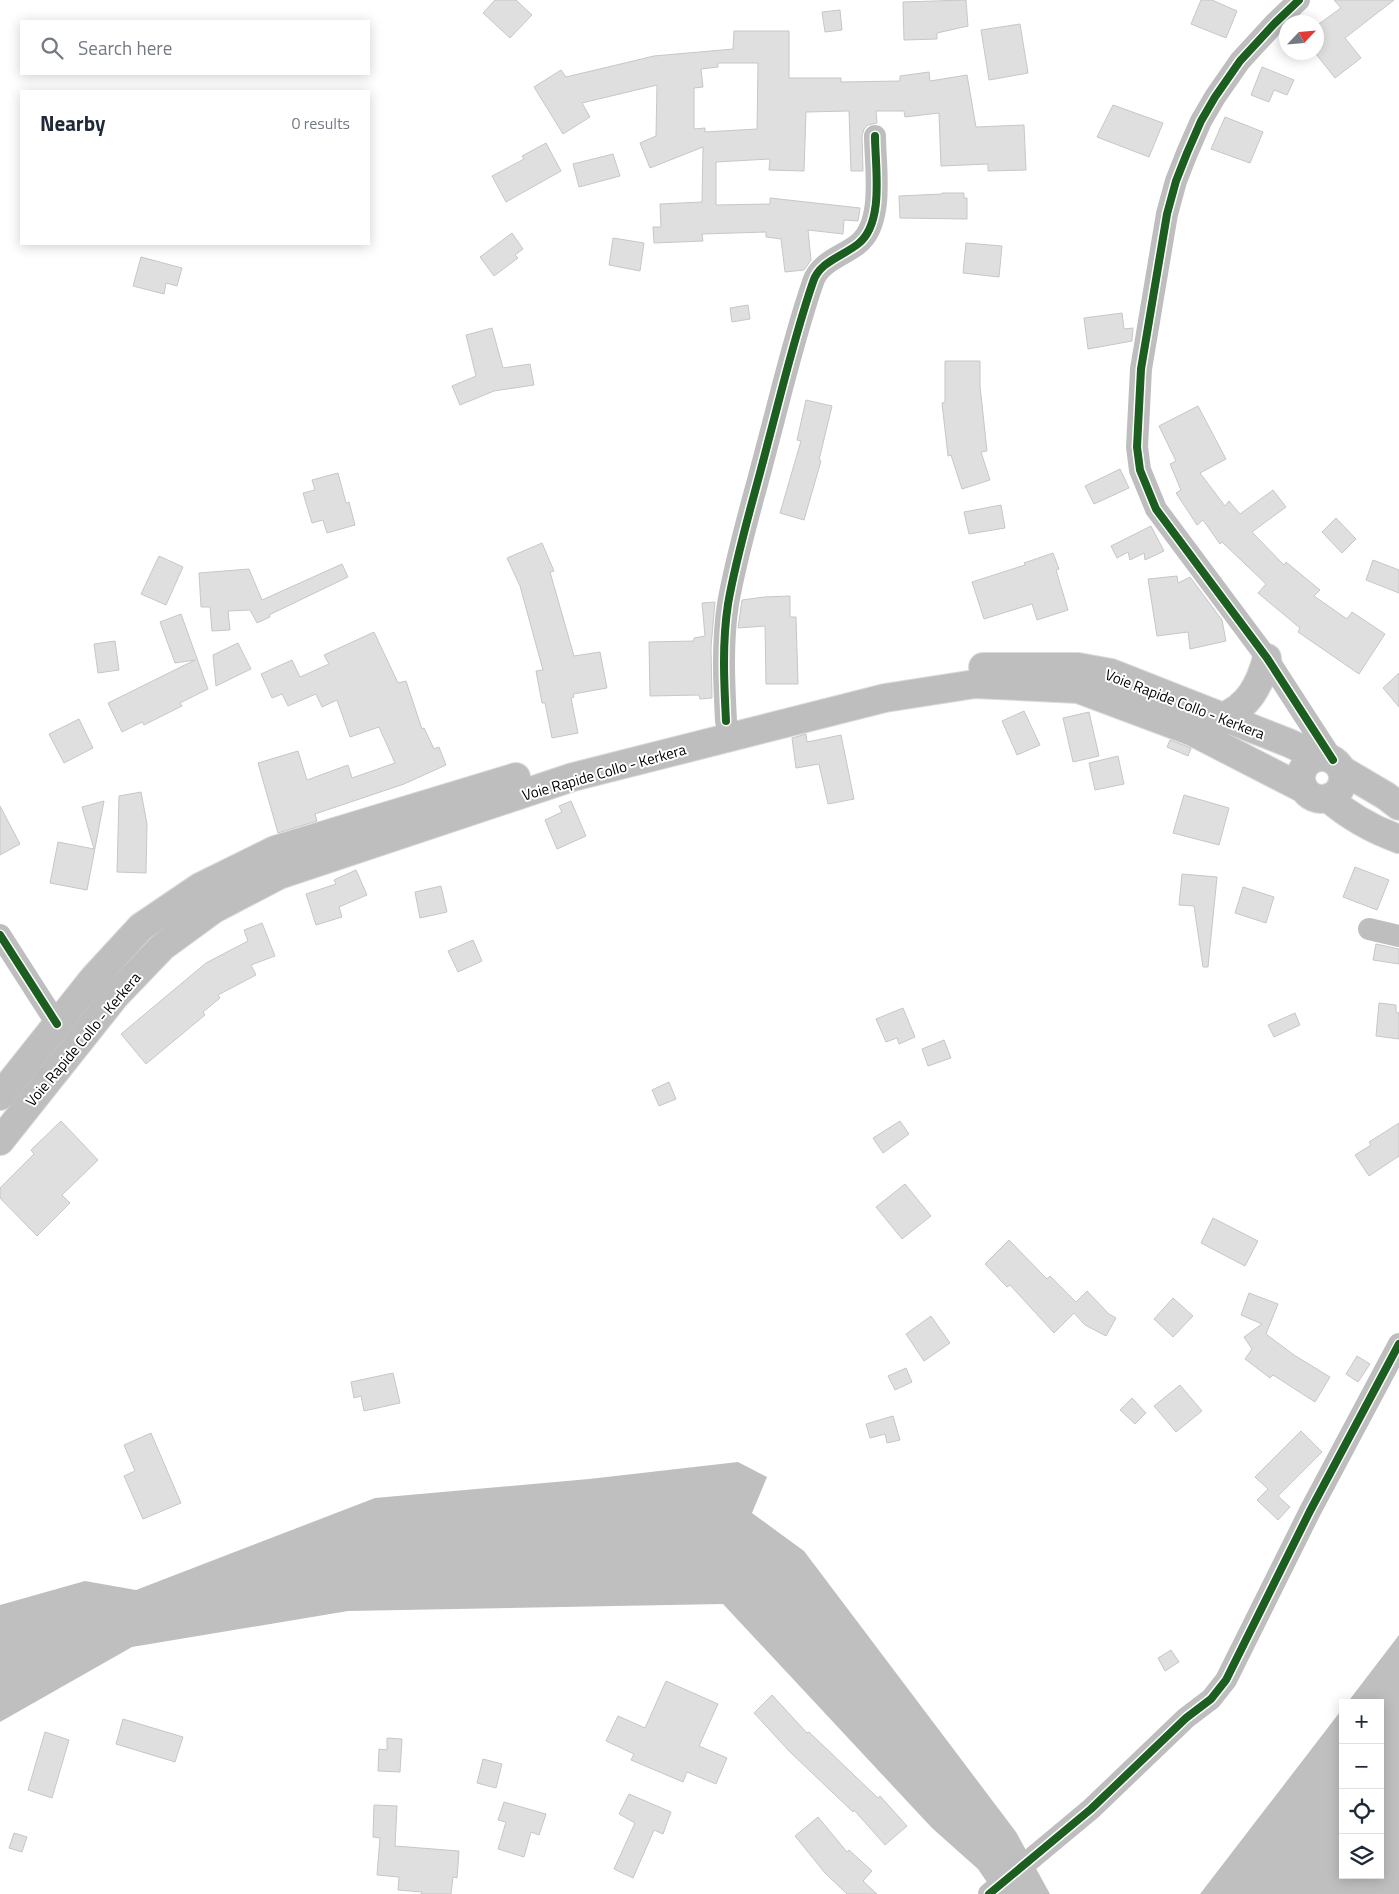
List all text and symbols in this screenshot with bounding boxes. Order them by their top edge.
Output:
north arrow [1279,15,1324,60]
search box [20,20,370,75]
text: Search here [78,33,172,62]
icon: search [38,34,66,62]
text: Nearby [40,107,105,139]
text: 0 results [291,111,350,135]
street label: Voie Rapide Collo - Kerkera [1102,663,1269,745]
street label: Voie Rapide Collo - Kerkera [519,737,689,806]
street label: Voie Rapide Collo - Kerkera [20,966,147,1111]
map controls [1339,1699,1384,1879]
button: + [1339,1699,1384,1744]
button: − [1339,1744,1384,1789]
button: locate [1339,1789,1384,1834]
button: layers [1339,1834,1384,1879]

